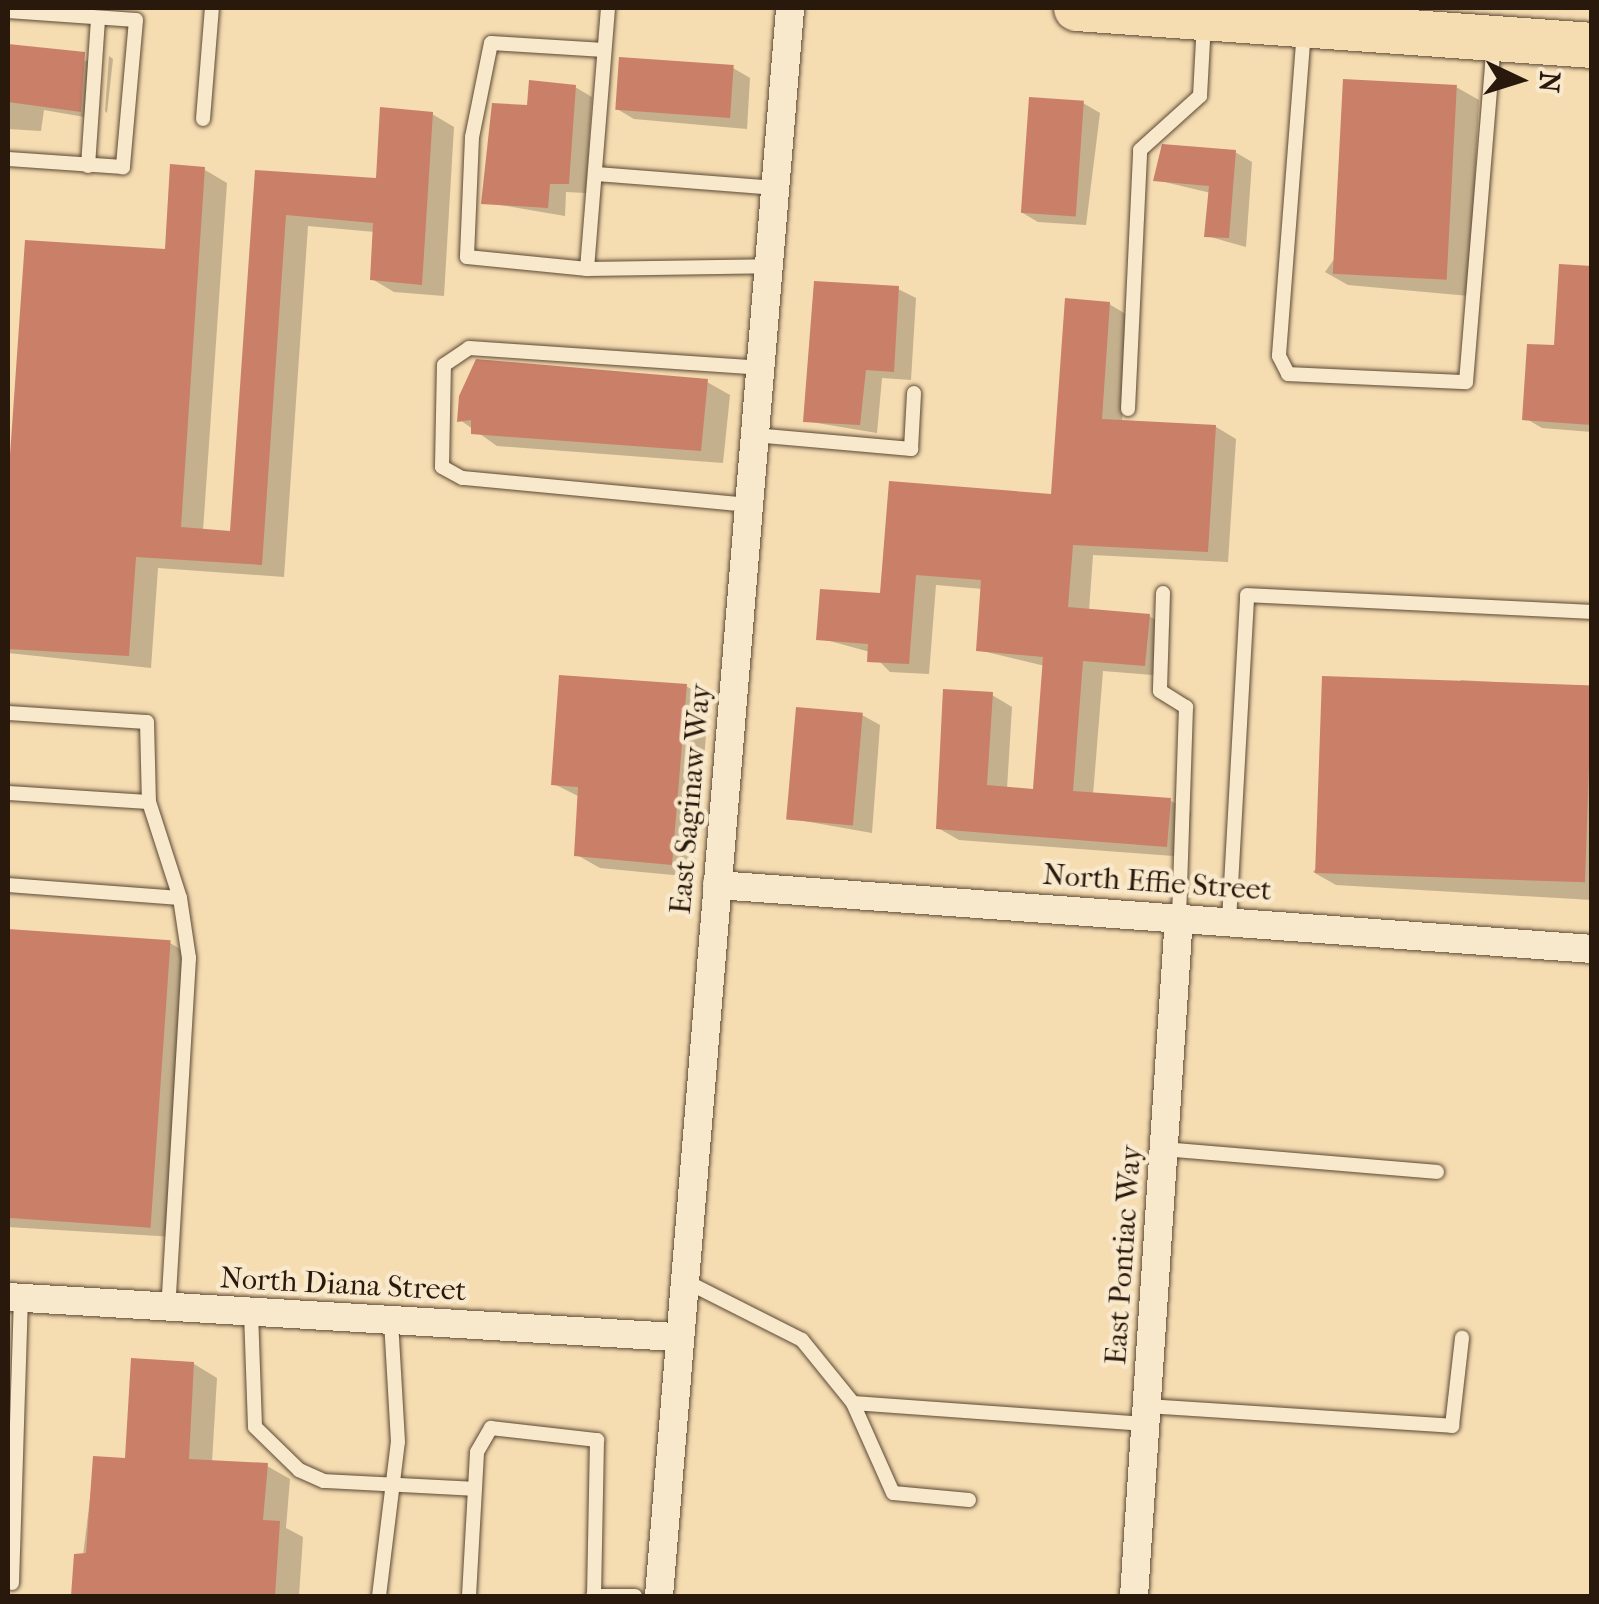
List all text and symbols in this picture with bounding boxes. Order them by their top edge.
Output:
north arrow [1469,30,1569,130]
text: N [1532,70,1567,94]
street label: East Saginaw Way [663,682,719,916]
street label: North Effie Street [1041,857,1273,909]
street label: East Pontiac Way [1098,1144,1150,1366]
street label: North Diana Street [219,1261,467,1309]

